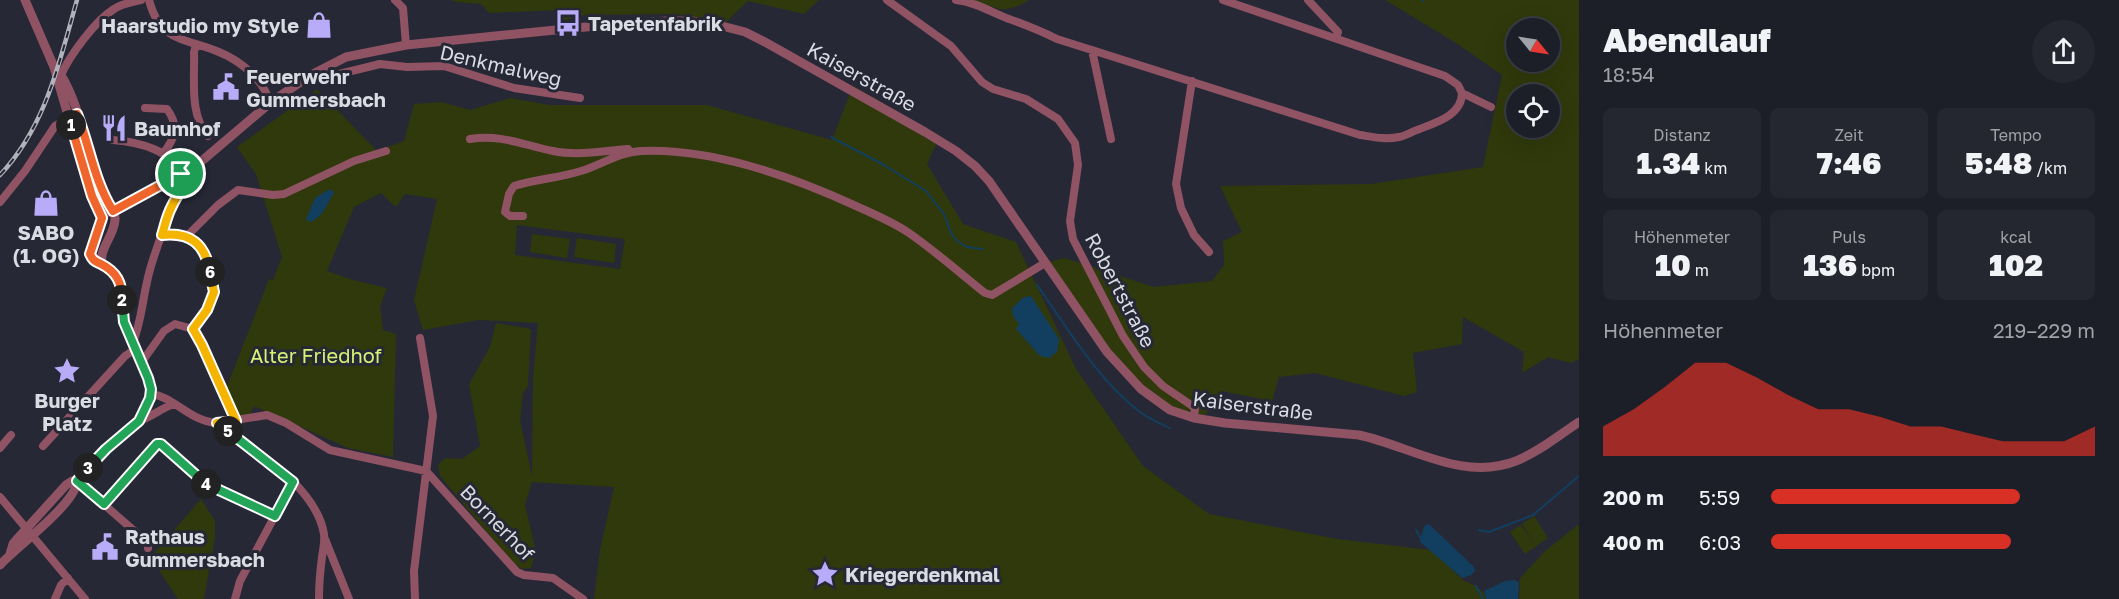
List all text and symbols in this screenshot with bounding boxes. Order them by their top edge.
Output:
bus stop icon: Tapetenfabrik [553,8,583,38]
shop icon: Haarstudio my Style [304,10,334,40]
place label: Tapetenfabrik [588,11,723,35]
place label: Haarstudio my Style [101,13,299,37]
north arrow [1506,18,1560,72]
map controls [1506,18,1560,138]
text: Abendlauf [1603,20,1771,59]
button: share [2032,20,2095,83]
street label: Kaiserstraße [803,36,921,116]
street label: Denkmalweg [438,39,564,91]
text: 18:54 [1603,62,1655,86]
place label: Feuerwehr Gummersbach [246,64,386,111]
public building icon: Feuerwehr Gummersbach [211,72,241,102]
button: locate [1506,84,1560,138]
pin: 1 [56,110,86,140]
restaurant icon: Baumhof [99,113,129,143]
text: 1 [67,115,75,135]
place label: Baumhof [134,116,221,140]
text: Distanz [1653,125,1711,145]
text: Zeit [1834,125,1864,145]
text: Tempo [1990,125,2042,145]
text: 1.34 [1637,145,1700,181]
text: 7:46 [1817,145,1881,181]
text: 5:48 [1965,145,2032,181]
pin [155,148,206,199]
icon: arrive [164,157,197,190]
text: km [1700,158,1727,178]
text: /km [2032,158,2067,178]
shop icon: SABO (1. OG) [31,188,61,218]
place label: SABO (1. OG) [13,220,80,267]
text: Höhenmeter [1634,227,1730,247]
text: Puls [1832,227,1866,247]
text: kcal [2000,227,2032,247]
street label: Robertstraße [1081,229,1161,351]
text: 10 [1655,247,1691,283]
text: 136 [1803,247,1857,283]
text: 102 [1989,247,2043,283]
pin: 6 [195,257,225,287]
text: m [1691,260,1709,280]
text: bpm [1857,260,1895,280]
text: 6 [205,262,215,282]
pin: 2 [107,285,137,315]
text: 2 [117,290,127,310]
text: Höhenmeter [1603,318,1723,342]
text: 219–229 m [1993,318,2095,342]
park label: Alter Friedhof [250,343,382,367]
place icon: Burger Platz [52,356,82,386]
street label: Kaiserstraße [1192,386,1314,424]
place label: Burger Platz [34,388,100,435]
pin: 5 [213,416,243,446]
text: 5 [223,421,233,441]
pin: 3 [73,453,103,483]
text: 3 [83,458,93,478]
pin: 4 [191,469,221,499]
text: 4 [201,474,211,494]
street label: Bornerhof [456,479,540,565]
text: 200 m [1603,485,1664,509]
text: 5:59 [1699,485,1740,509]
place label: Rathaus Gummersbach [125,524,265,571]
text: 400 m [1603,530,1664,554]
text: 6:03 [1699,530,1741,554]
public building icon: Rathaus Gummersbach [90,532,120,562]
place icon: Kriegerdenkmal [810,559,840,589]
place label: Kriegerdenkmal [845,562,1000,586]

